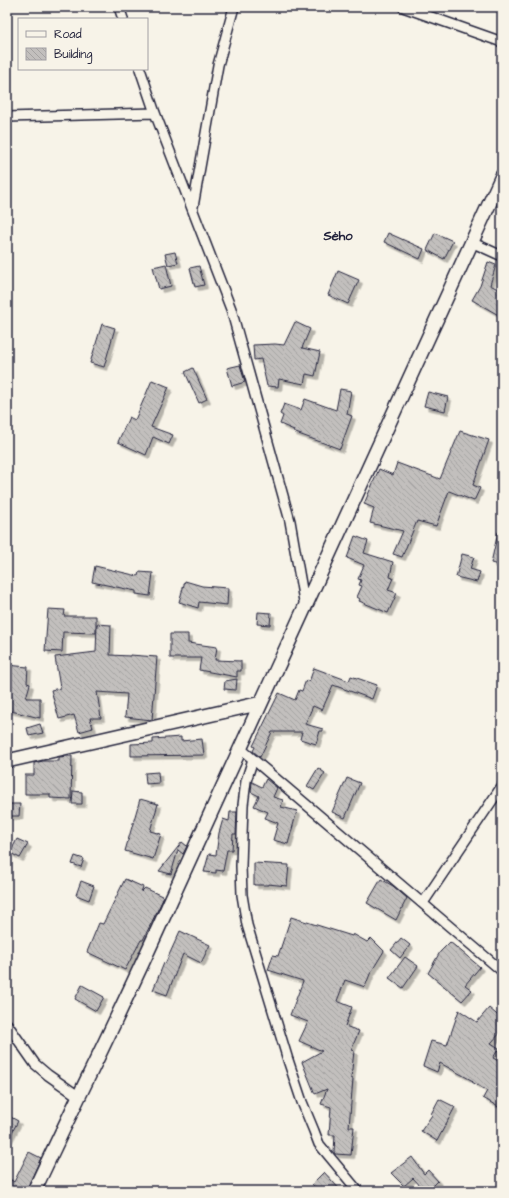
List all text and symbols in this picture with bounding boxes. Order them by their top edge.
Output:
legend [18,18,148,70]
text: Road [54,26,82,43]
text: Building [54,46,92,64]
district label: Sèho [322,227,353,245]

